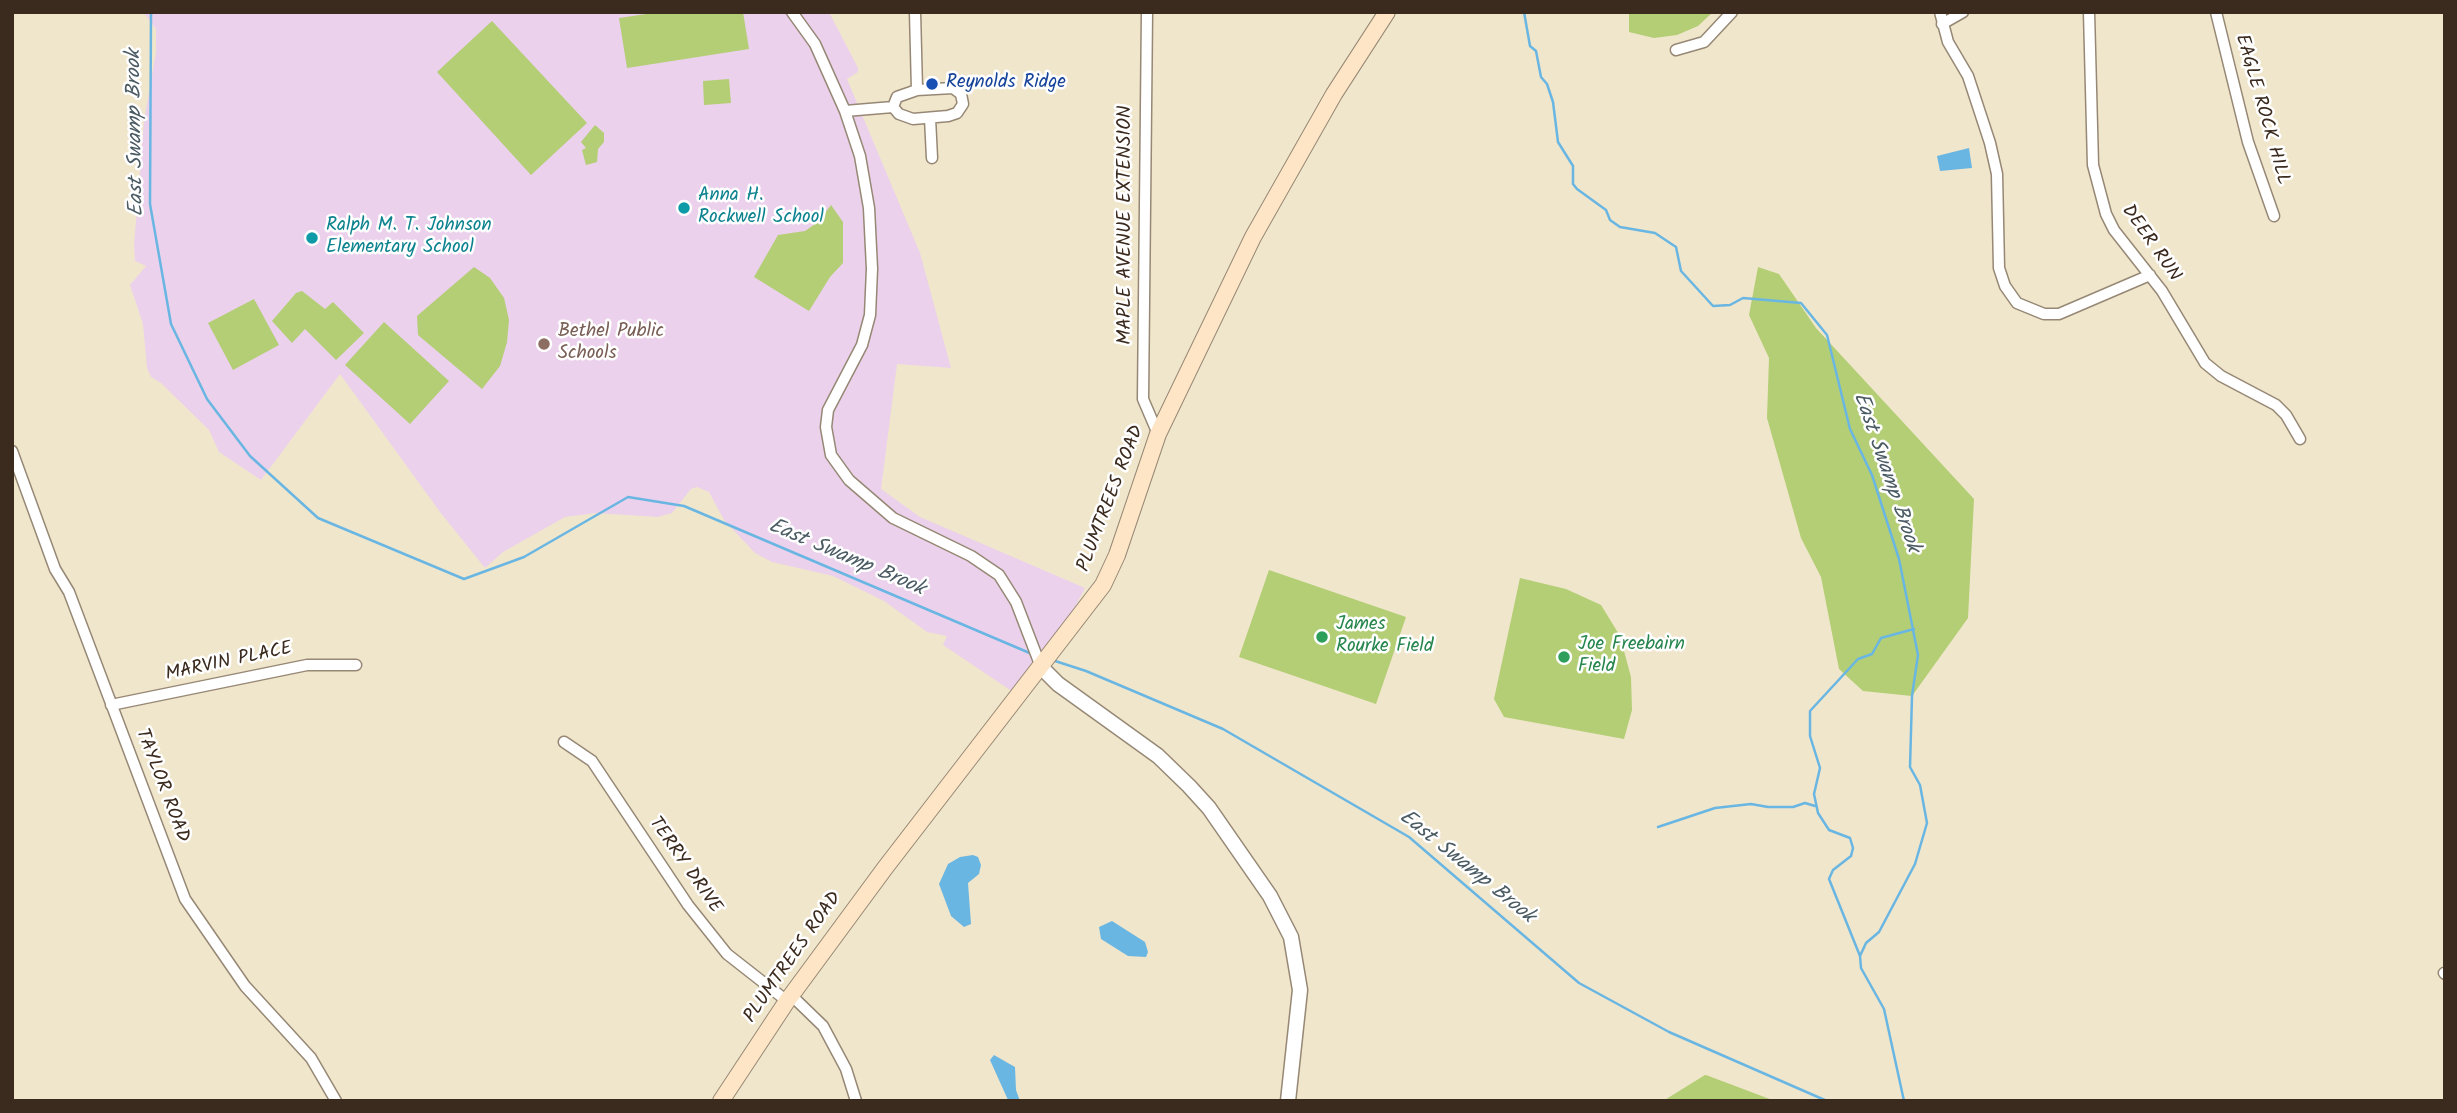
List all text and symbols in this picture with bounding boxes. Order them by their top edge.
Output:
street label: EAGLE ROCK HILL [2229,32,2293,188]
water label: East Swamp Brook [123,49,151,217]
place label: Reynolds Ridge [946,73,1066,95]
marker: Reynolds Ridge [924,76,940,92]
street label: MAPLE AVENUE EXTENSION [1116,105,1138,345]
place label: Anna H. Rockwell School [698,186,824,230]
marker: Anna H. Rockwell School [676,200,692,216]
street label: DEER RUN [2115,201,2185,287]
place label: Ralph M. T. Johnson Elementary School [326,216,492,260]
marker: Ralph M. T. Johnson Elementary School [304,230,320,246]
place label: Bethel Public Schools [558,322,664,366]
marker: Bethel Public Schools [536,336,552,352]
water label: East Swamp Brook [1846,390,1924,556]
street label: PLUMTREES ROAD [1074,423,1150,575]
water label: East Swamp Brook [764,515,928,603]
place label: James Rourke Field [1336,615,1433,659]
marker: James Rourke Field [1314,629,1330,645]
place label: Joe Freebairn Field [1578,635,1685,679]
street label: MARVIN PLACE [164,638,294,688]
marker: Joe Freebairn Field [1556,649,1572,665]
street label: TAYLOR ROAD [129,726,193,846]
water label: East Swamp Brook [1393,806,1539,930]
street label: TERRY DRIVE [642,813,726,919]
street label: PLUMTREES ROAD [740,888,848,1028]

